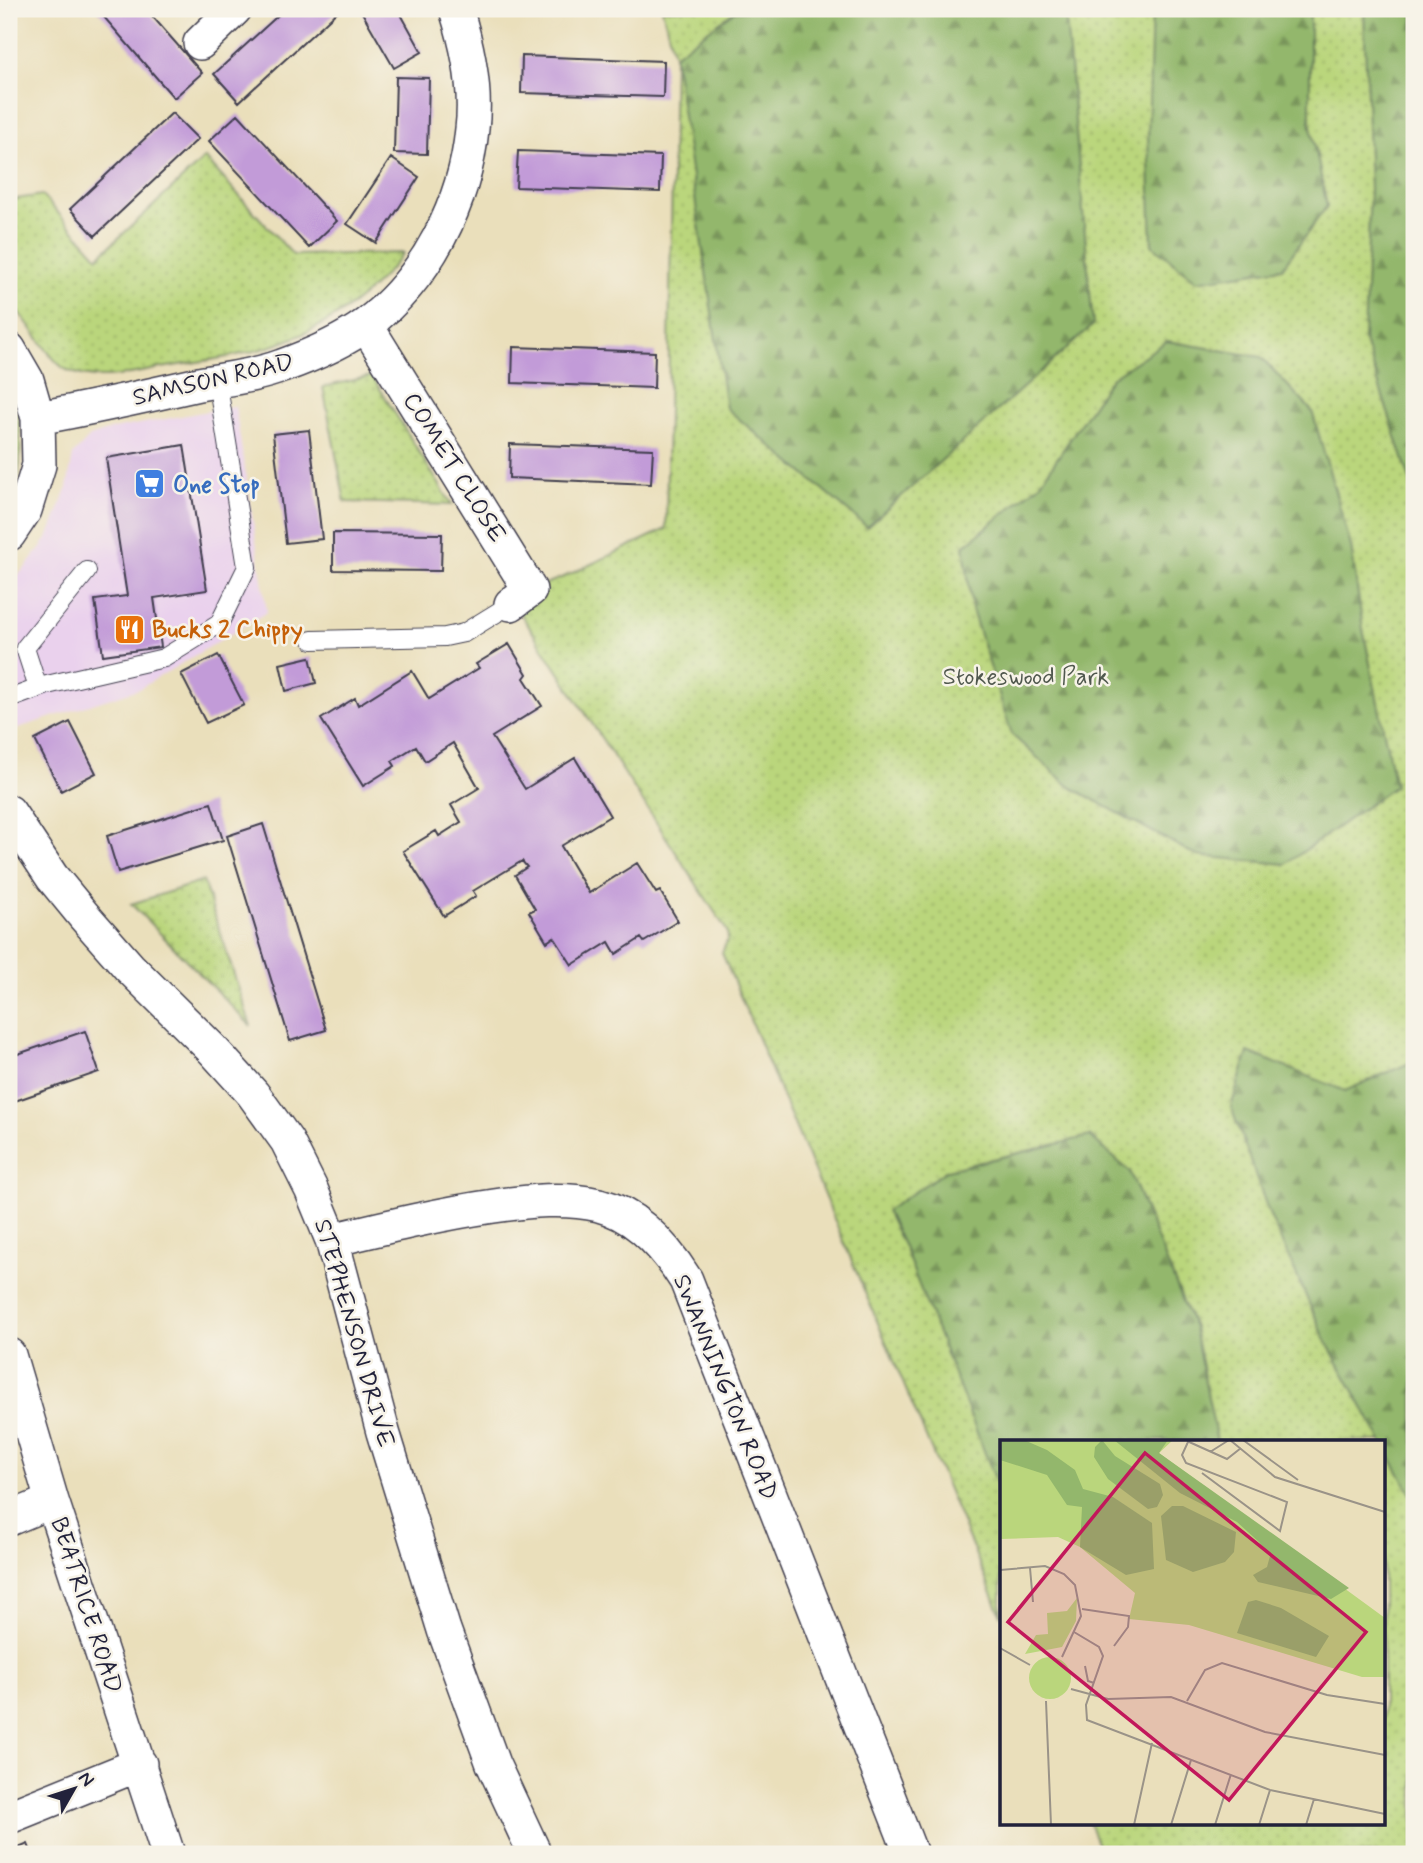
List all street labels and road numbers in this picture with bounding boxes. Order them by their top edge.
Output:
street label: SAMSON ROAD [130,347,297,414]
street label: COMET CLOSE [395,387,512,549]
street label: STEPHENSON DRIVE [306,1216,401,1451]
street label: SWANNINGTON ROAD [665,1270,784,1505]
street label: BEATRICE ROAD [43,1514,129,1697]

